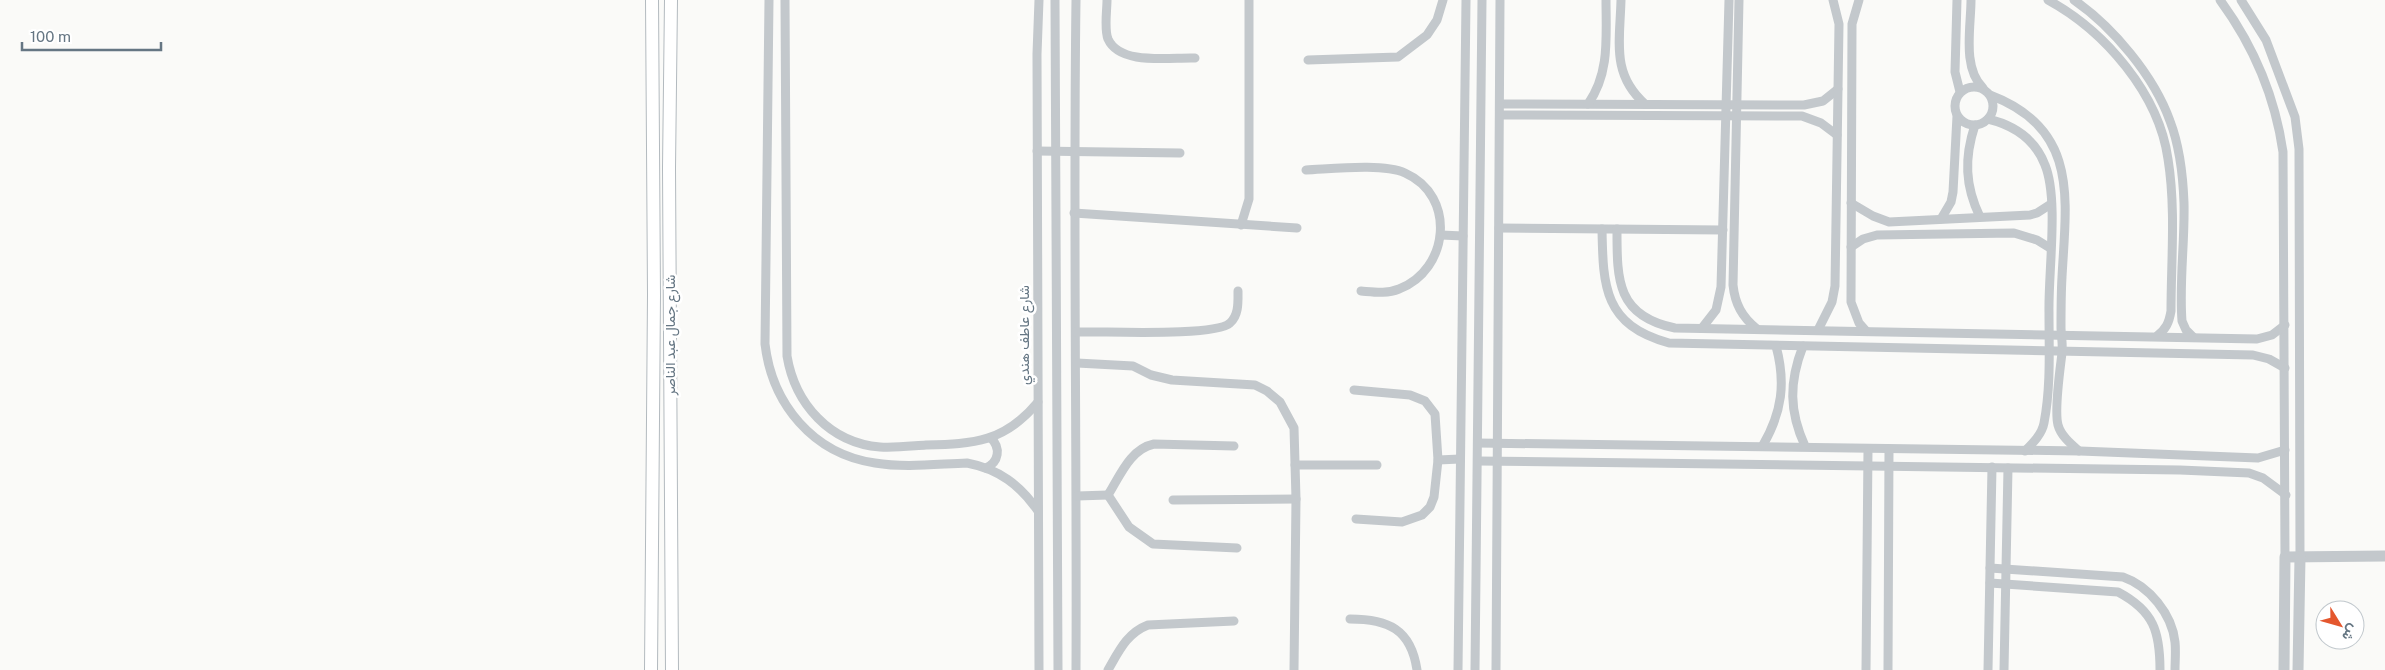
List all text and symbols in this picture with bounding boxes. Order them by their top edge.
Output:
scale bar [22,20,161,52]
text: 100 m [30,28,71,45]
street label: شارع جمال عبد الناصر [662,275,681,396]
street label: شارع عاطف هندي [1016,285,1036,385]
north arrow [2315,600,2365,650]
text: ش [2338,621,2362,644]

